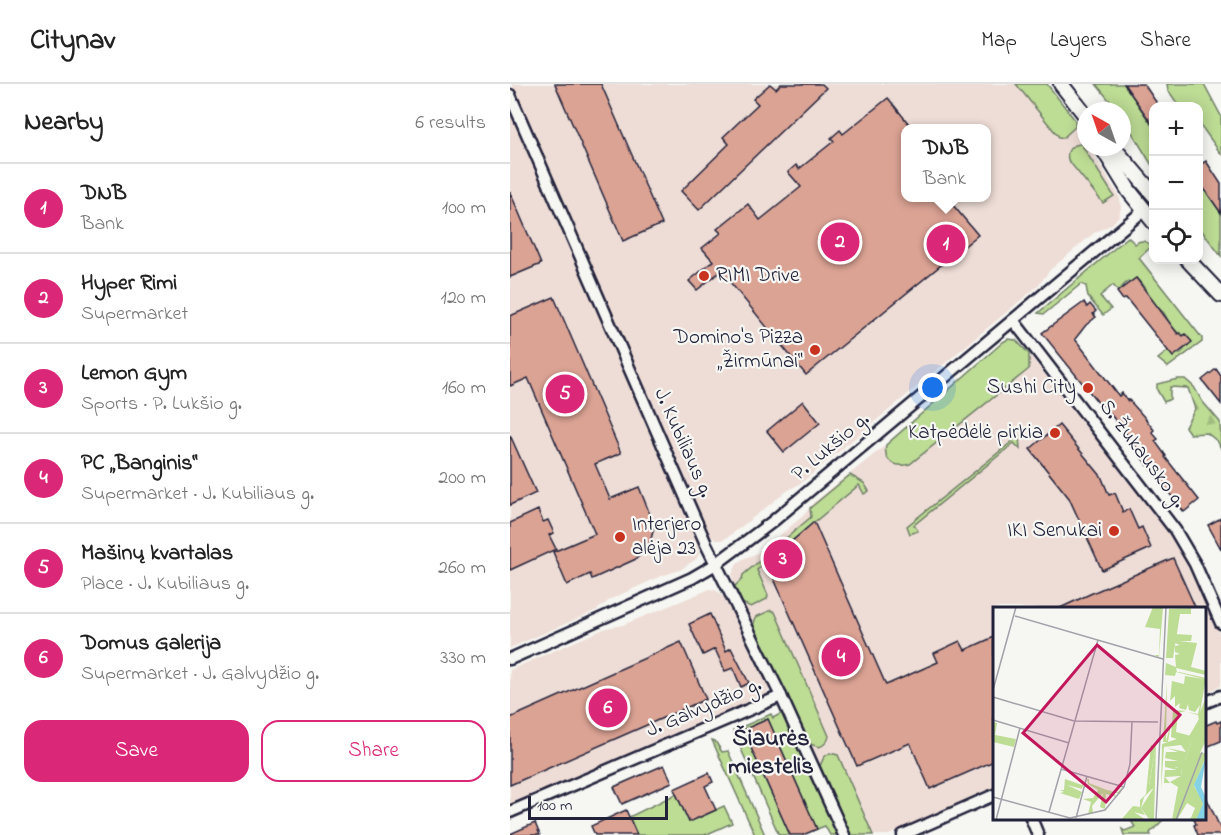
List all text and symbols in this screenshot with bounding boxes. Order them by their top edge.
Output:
text: Citynav [30,21,115,62]
text: Map [981,26,1017,56]
text: Layers [1050,26,1107,56]
text: Share [1140,26,1191,56]
north arrow [1077,102,1131,156]
map controls [1149,102,1203,264]
button: + [1149,102,1203,156]
text: Nearby [24,104,103,142]
text: 6 results [415,109,486,138]
popup [901,124,991,202]
text: DNB [923,133,969,165]
button: − [1149,156,1203,210]
text: Bank [923,165,966,194]
text: DNB [81,178,127,210]
text: 1 [40,194,47,223]
text: 100 m [442,194,486,223]
text: Bank [81,210,124,239]
button: locate [1149,210,1203,264]
pin: 2 [820,220,860,264]
pin: 1 [926,222,966,266]
place label: RIMI Drive [716,261,800,291]
text: Hyper Rimi [81,268,177,300]
marker: RIMI Drive [697,269,711,283]
text: 2 [39,284,48,313]
text: 120 m [441,284,486,313]
text: Supermarket [81,300,188,329]
place label: Domino's Pizza „Žirmūnai“ [673,323,803,377]
marker: Domino's Pizza „Žirmūnai“ [808,343,822,357]
text: Lemon Gym [81,358,187,390]
pin: 5 [546,372,584,416]
your location [918,373,947,402]
place label: Sushi City [987,373,1076,405]
text: 3 [39,374,48,403]
text: 160 m [442,374,486,403]
marker: Sushi City [1081,381,1095,395]
street label: J. Kubiliaus g. [644,383,721,503]
text: Sports · P. Lukšio g. [81,390,242,419]
street label: S. Žukausko g. [1090,393,1193,516]
street label: P. Lukšio g. [785,405,878,490]
place label: Katpėdėlė pirkia [908,418,1043,448]
marker: Katpėdėlė pirkia [1048,426,1062,440]
text: PC „Banginis“ [81,448,198,480]
text: 4 [39,464,48,493]
text: 200 m [438,464,486,493]
text: Supermarket · J. Kubiliaus g. [81,480,314,509]
place label: Interjero alėja 23 [632,510,701,564]
place label: IKI Senukai [1007,516,1102,546]
marker: IKI Senukai [1107,524,1121,538]
marker: Interjero alėja 23 [613,530,627,544]
pin: 3 [764,536,802,582]
text: Mašinų kvartalas [81,538,233,570]
text: 5 [38,554,49,583]
text: 260 m [438,554,486,583]
text: Place · J. Kubiliaus g. [81,570,249,599]
inset map [993,607,1206,820]
text: Domus Galerija [81,628,221,660]
pin: 4 [822,634,860,680]
text: 6 [39,644,48,673]
text: 330 m [440,644,486,673]
text: Supermarket · J. Galvydžio g. [81,660,319,689]
street label: J. Galvydžio g. [642,670,767,748]
pin: 6 [588,686,628,730]
button: Save [24,720,249,782]
button: Share [261,720,486,782]
district label: Šiaurės miestelis [728,722,814,785]
scale bar [528,793,668,820]
text: 100 m [537,794,572,818]

